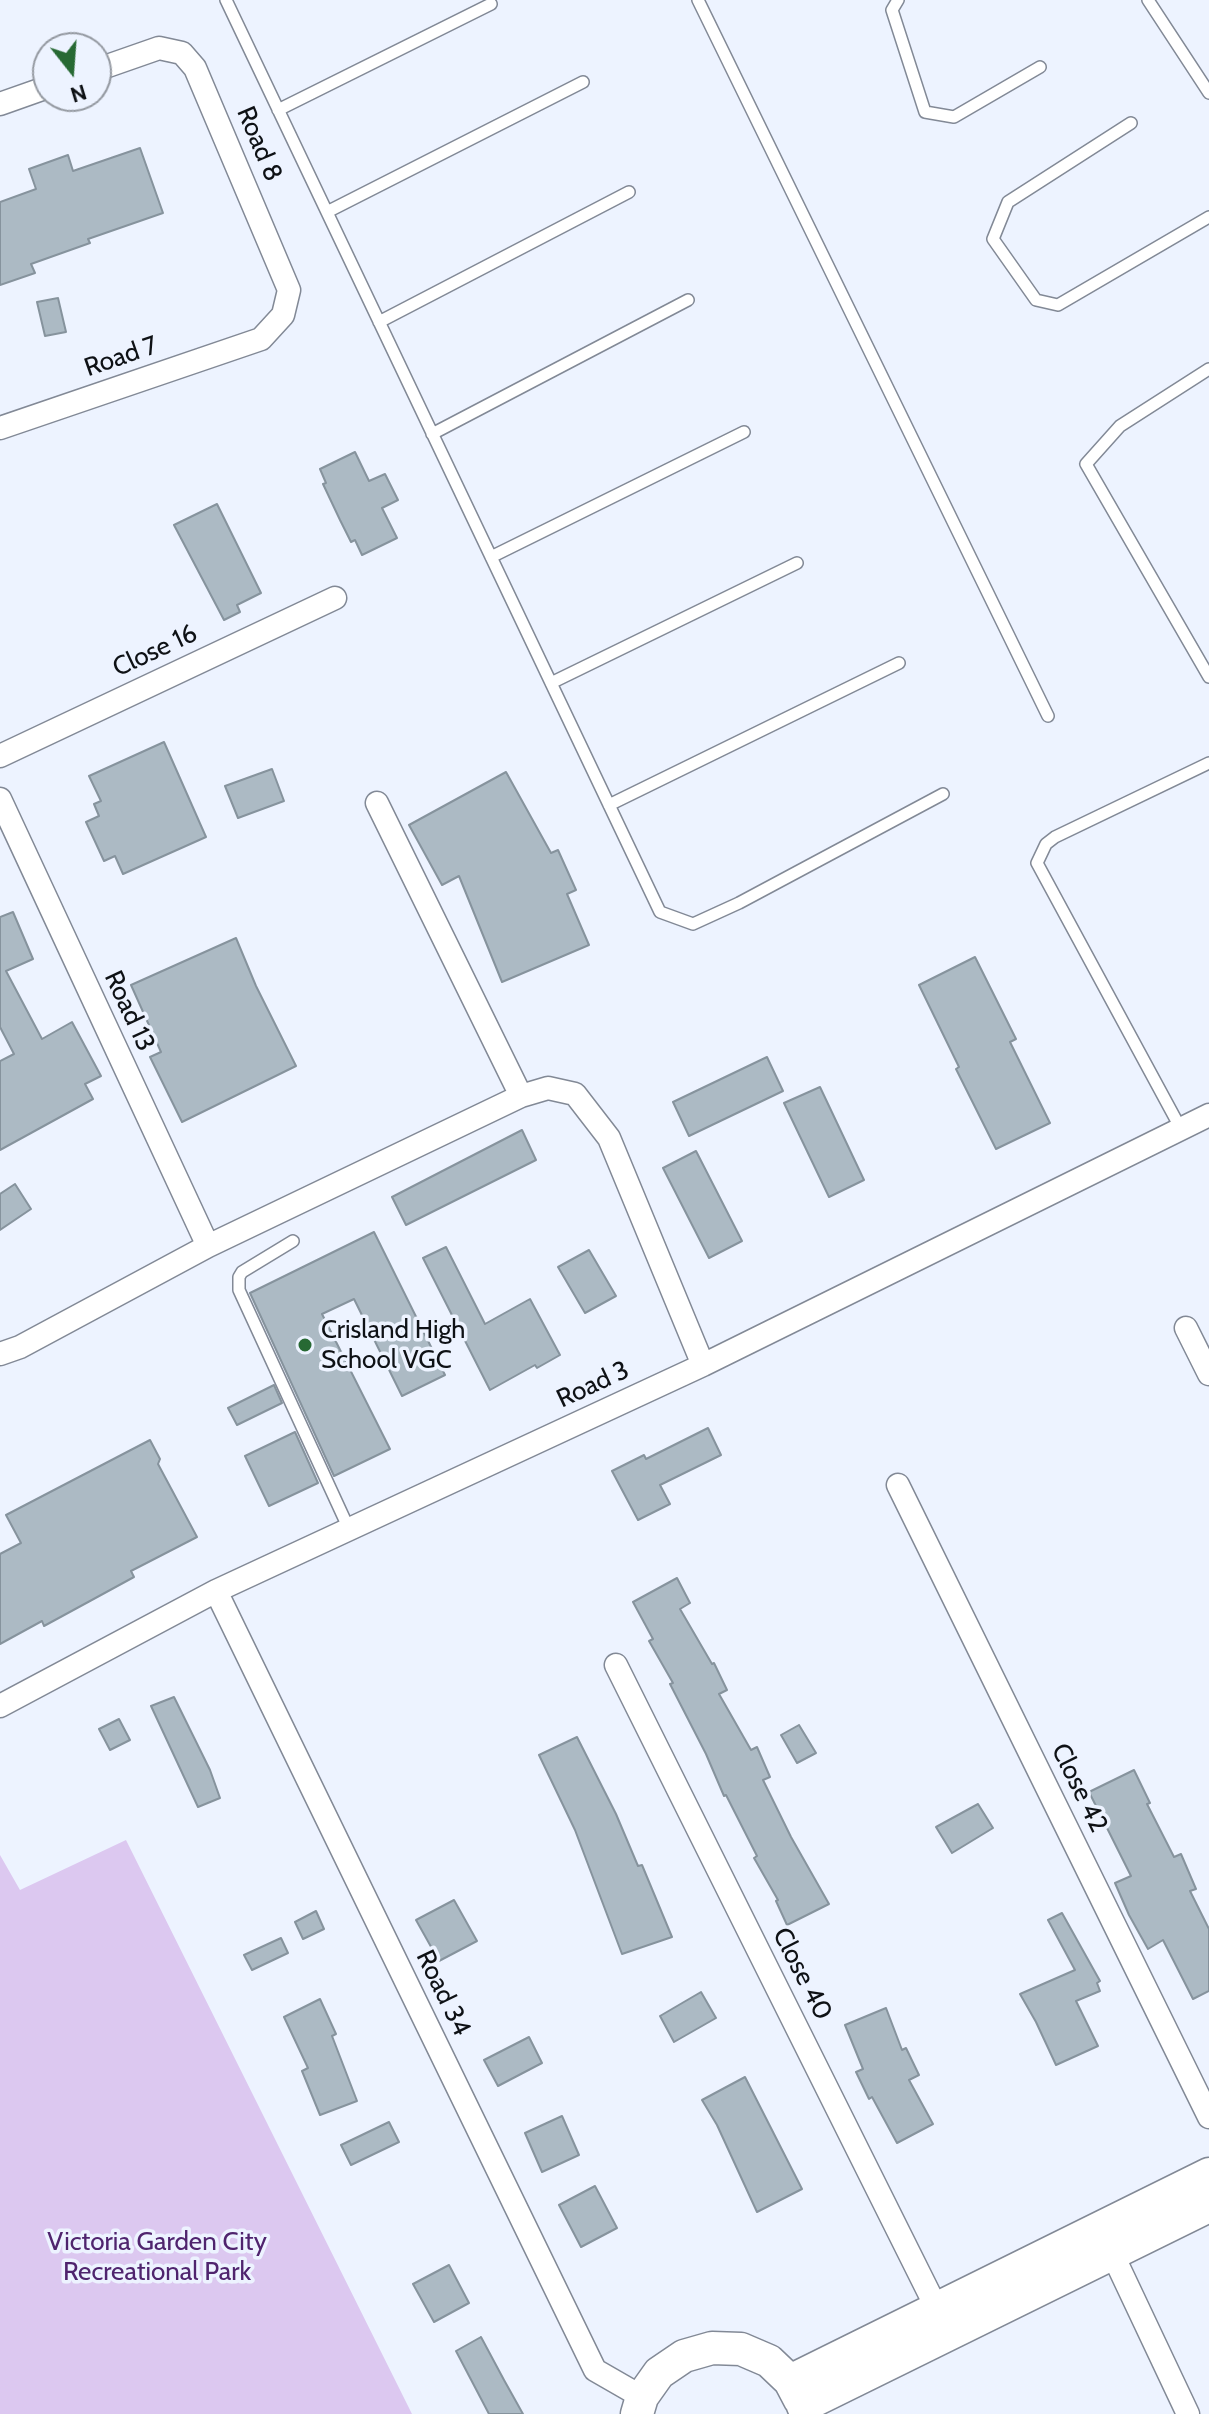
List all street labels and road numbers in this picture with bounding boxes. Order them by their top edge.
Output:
street label: Road 8 [229,102,289,186]
street label: Road 7 [80,330,162,384]
street label: Close 16 [108,618,202,684]
street label: Road 13 [97,966,161,1056]
street label: Road 3 [552,1355,634,1415]
street label: Close 42 [1044,1739,1114,1837]
street label: Close 40 [766,1923,838,2025]
street label: Road 34 [409,1945,477,2041]

